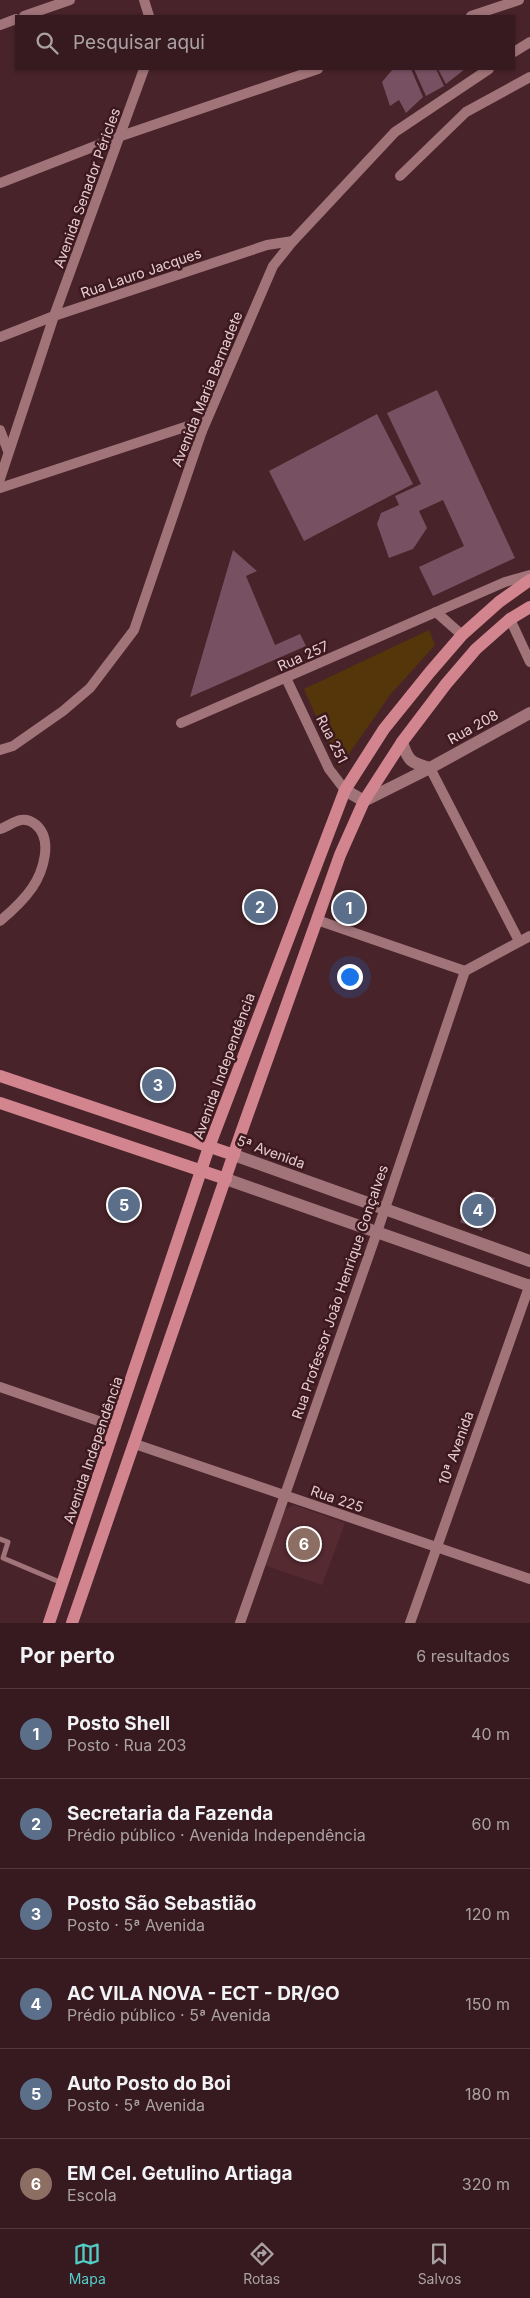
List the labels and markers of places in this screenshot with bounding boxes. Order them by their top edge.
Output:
pin: 2 [244,888,276,926]
pin: 1 [333,889,365,927]
pin: 3 [142,1066,174,1104]
pin: 5 [108,1186,140,1224]
pin: 4 [462,1191,494,1229]
pin: 6 [288,1525,320,1563]

